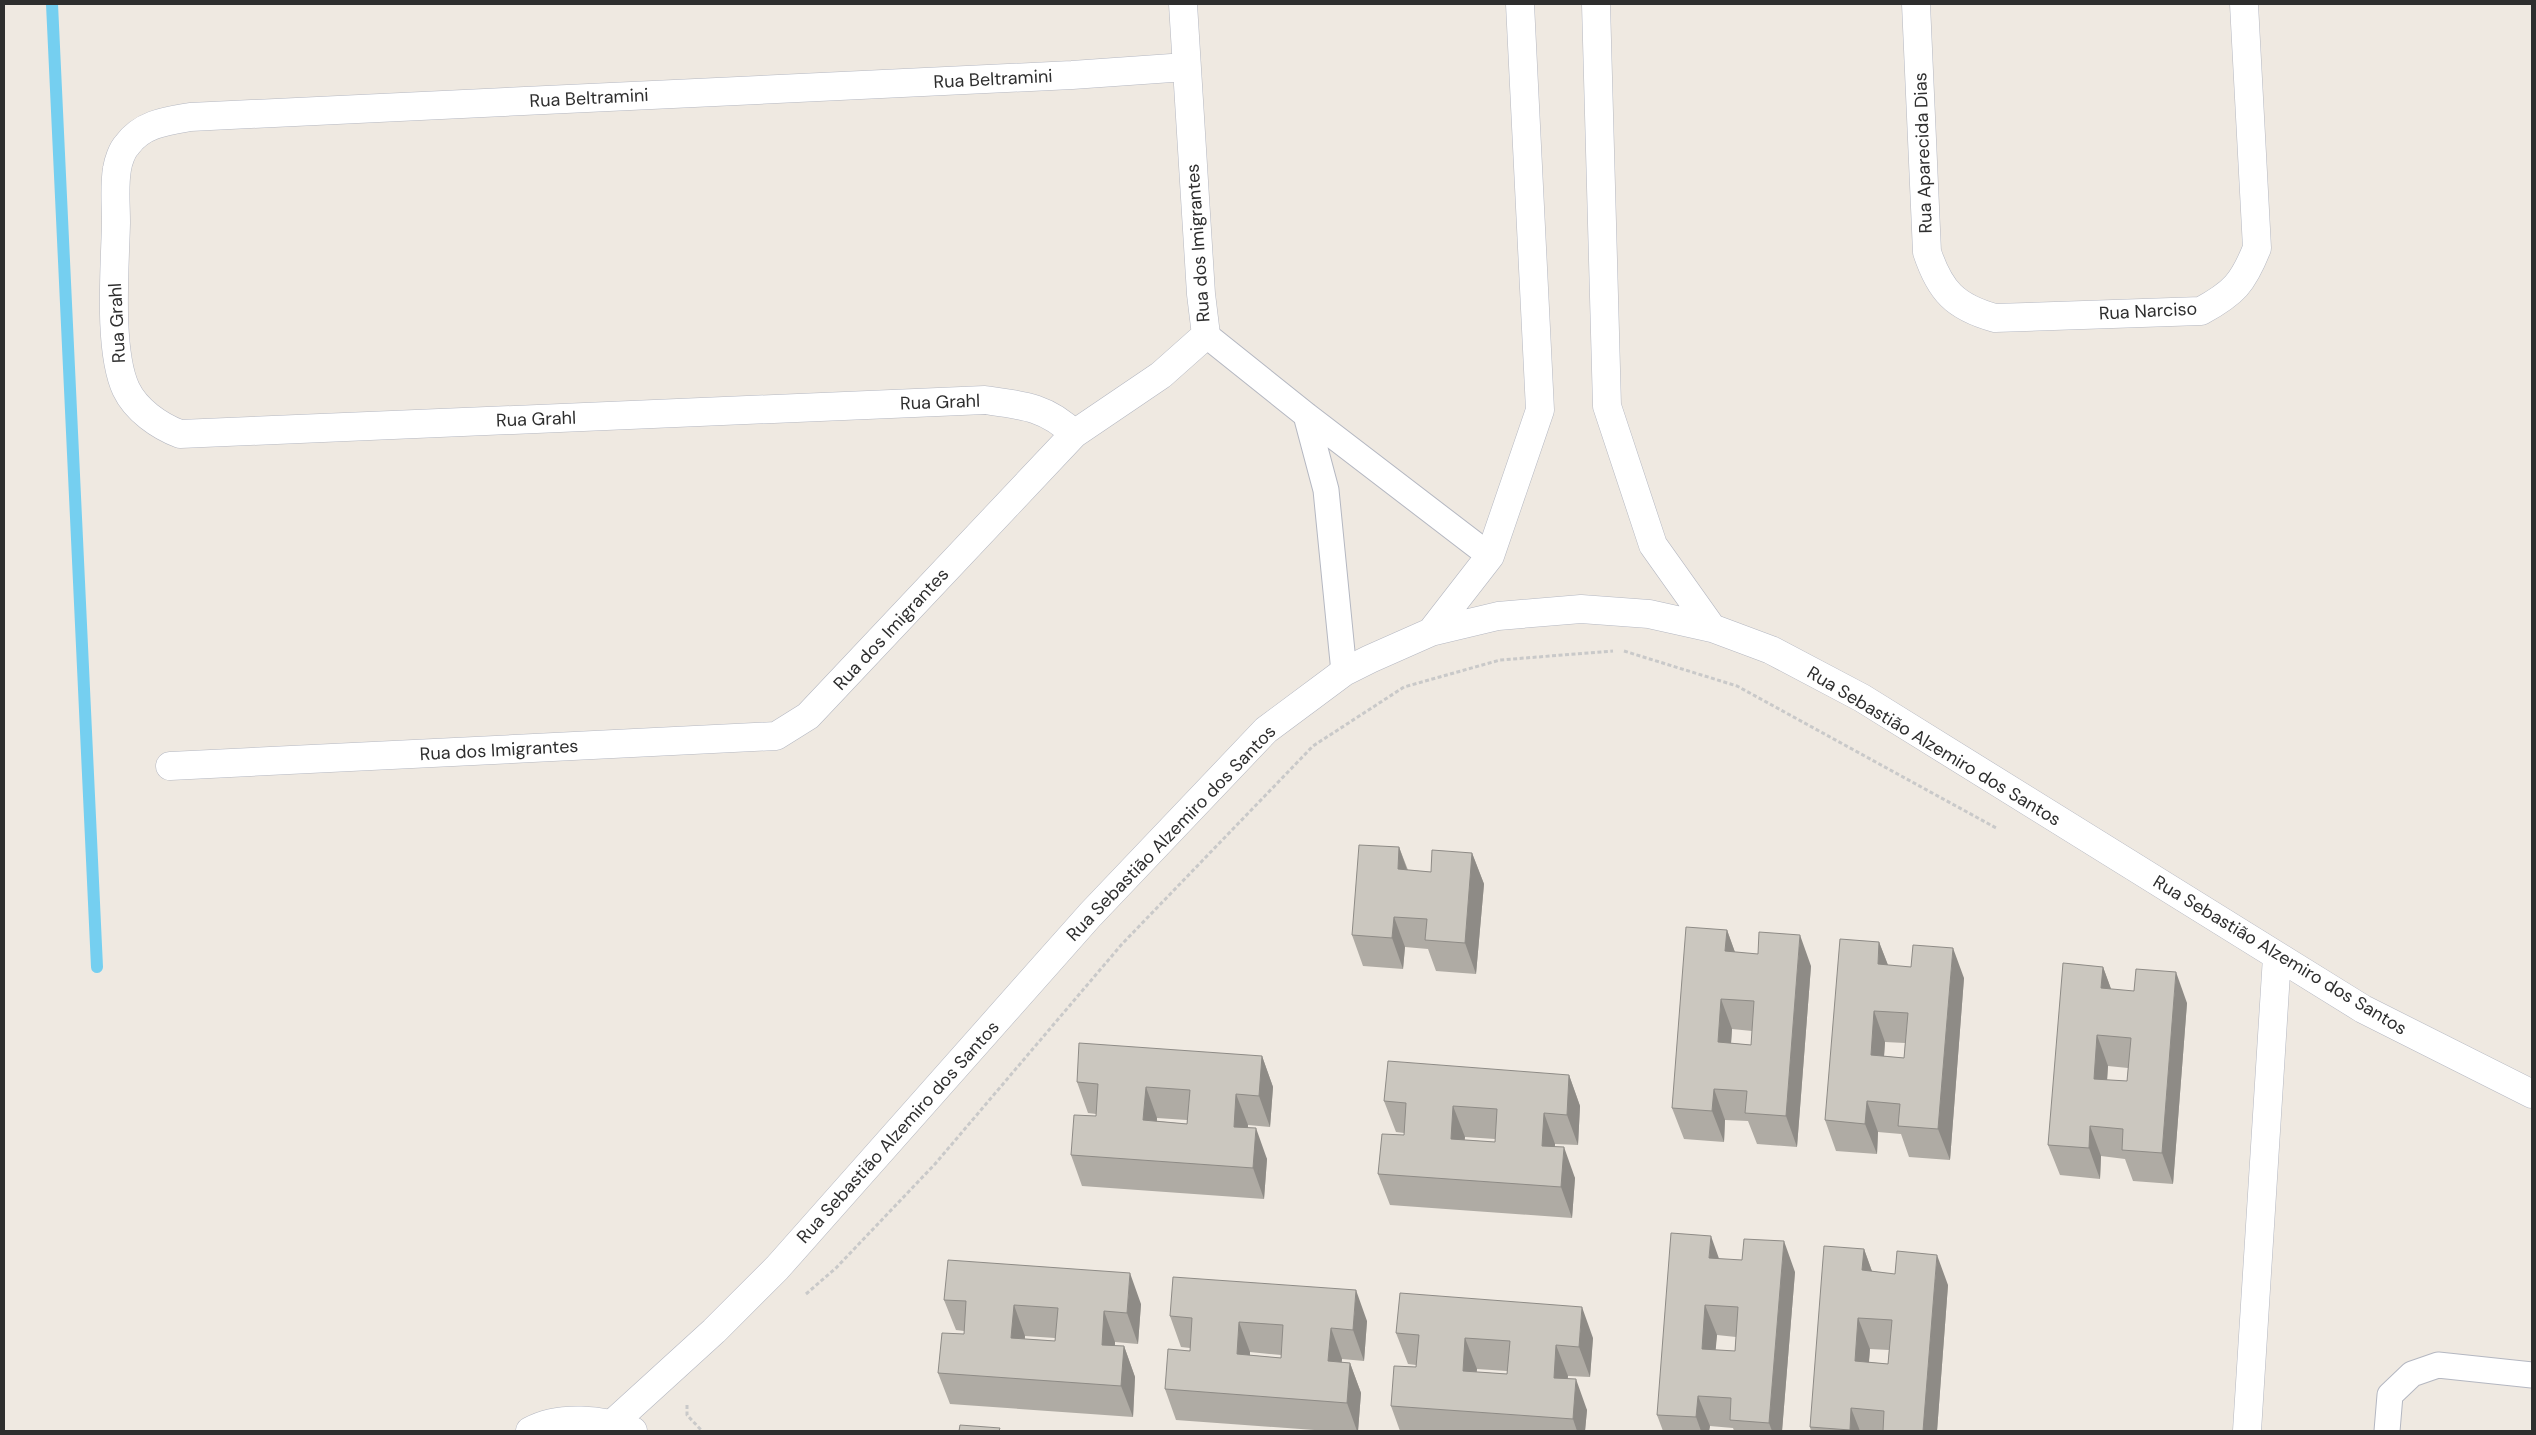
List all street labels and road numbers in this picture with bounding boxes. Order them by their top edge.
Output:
street label: Rua Beltramini [933,64,1053,94]
street label: Rua Aparecida Dias [1908,72,1938,234]
street label: Rua Beltramini [529,83,649,113]
street label: Rua dos Imigrantes [1180,163,1216,323]
street label: Rua Grahl [103,282,131,364]
street label: Rua Narciso [2098,296,2198,326]
street label: Rua Grahl [900,389,980,415]
street label: Rua Grahl [496,406,576,432]
street label: Rua dos Imigrantes [828,563,954,695]
street label: Rua Sebastião Alzemiro dos Santos [1803,661,2065,831]
street label: Rua Sebastião Alzemiro dos Santos [1061,720,1281,946]
street label: Rua dos Imigrantes [419,734,579,766]
street label: Rua Sebastião Alzemiro dos Santos [2149,870,2411,1040]
street label: Rua Sebastião Alzemiro dos Santos [791,1015,1005,1249]

